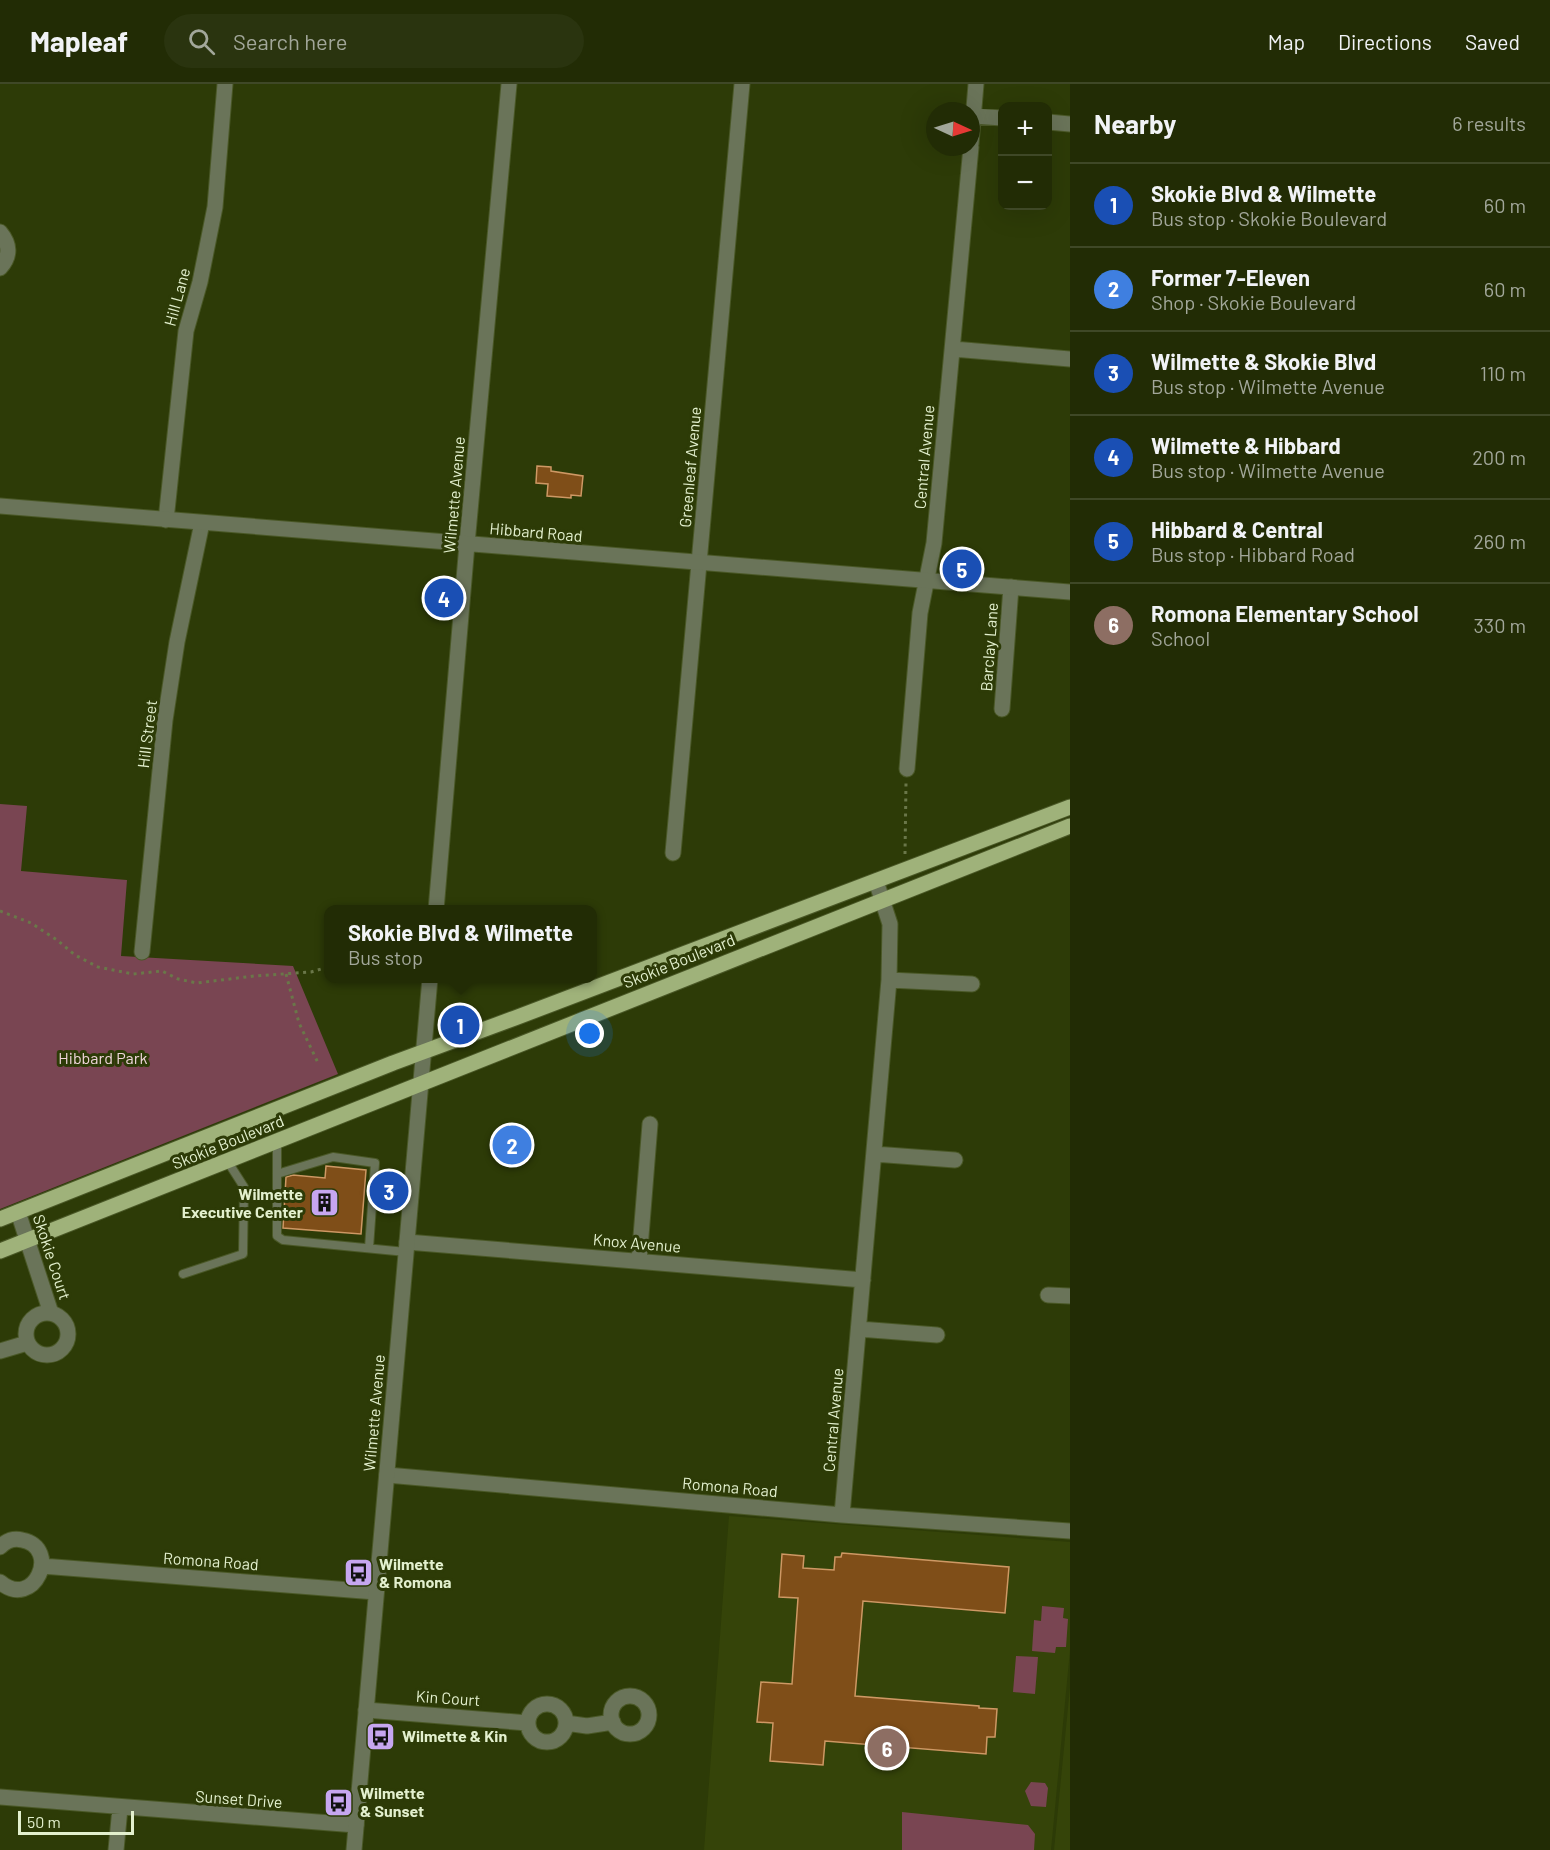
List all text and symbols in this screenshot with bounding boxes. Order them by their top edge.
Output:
search box [164,14,584,68]
text: Mapleaf [30,24,128,58]
icon: search [185,25,218,58]
text: Search here [233,28,347,54]
text: Map [1268,29,1305,54]
text: Directions [1338,29,1432,54]
text: Saved [1465,29,1520,54]
north arrow [926,102,980,156]
map controls [998,102,1052,210]
button: + [998,102,1052,156]
text: Nearby [1094,108,1176,139]
text: 6 results [1452,111,1526,135]
button: − [998,156,1052,210]
text: Skokie Blvd & Wilmette [1151,180,1376,206]
text: 1 [1110,193,1117,217]
text: 60 m [1484,193,1526,217]
text: Bus stop · Skokie Boulevard [1151,206,1387,230]
text: Former 7-Eleven [1151,264,1310,290]
street label: Hill Lane [160,266,193,328]
text: 2 [1108,277,1119,301]
text: 60 m [1484,277,1526,301]
text: Shop · Skokie Boulevard [1151,290,1356,314]
text: Wilmette & Skokie Blvd [1151,348,1376,374]
text: 3 [1108,361,1119,385]
text: 110 m [1480,361,1526,385]
text: Bus stop · Wilmette Avenue [1151,374,1385,398]
street label: Central Avenue [909,404,938,510]
street label: Greenleaf Avenue [675,406,704,528]
text: Wilmette & Hibbard [1151,432,1341,458]
street label: Wilmette Avenue [439,436,468,554]
text: 4 [1107,445,1120,469]
text: 200 m [1472,445,1526,469]
text: Bus stop · Wilmette Avenue [1151,458,1385,482]
text: Hibbard & Central [1151,516,1323,542]
street label: Hibbard Road [489,518,583,545]
text: 5 [1108,529,1119,553]
text: 260 m [1473,529,1526,553]
text: Bus stop · Hibbard Road [1151,542,1355,566]
pin: 5 [942,546,982,592]
pin: 4 [424,576,464,620]
text: Romona Elementary School [1151,600,1419,626]
street label: Barclay Lane [976,602,1001,692]
text: 6 [1108,613,1119,637]
text: 330 m [1474,613,1526,637]
text: School [1151,626,1210,650]
street label: Hill Street [133,699,160,769]
popup [324,905,597,983]
text: Skokie Blvd & Wilmette [348,919,573,945]
street label: Skokie Boulevard [620,929,738,992]
text: Bus stop [348,945,423,969]
pin: 1 [440,1002,480,1048]
your location [575,1019,604,1048]
park label: Hibbard Park [58,1048,148,1067]
street label: Skokie Boulevard [169,1110,287,1173]
pin: 2 [492,1122,532,1168]
pin: 3 [370,1168,408,1214]
place label: Wilmette Executive Center [182,1184,303,1221]
building icon: Wilmette Executive Center [308,1187,340,1219]
street label: Skokie Court [30,1212,75,1302]
street label: Knox Avenue [592,1229,682,1256]
street label: Wilmette Avenue [359,1354,388,1472]
street label: Central Avenue [818,1367,847,1473]
street label: Romona Road [682,1473,779,1500]
street label: Romona Road [163,1548,259,1573]
place label: Wilmette & Romona [379,1554,452,1591]
bus stop icon: Wilmette & Romona [342,1557,374,1589]
street label: Kin Court [415,1686,481,1709]
bus stop icon: Wilmette & Kin [365,1720,397,1752]
place label: Wilmette & Kin [402,1726,507,1745]
pin: 6 [868,1726,906,1770]
place label: Wilmette & Sunset [360,1783,425,1820]
street label: Sunset Drive [195,1786,283,1811]
bus stop icon: Wilmette & Sunset [323,1786,355,1818]
scale bar [18,1808,134,1836]
text: 50 m [27,1812,61,1831]

